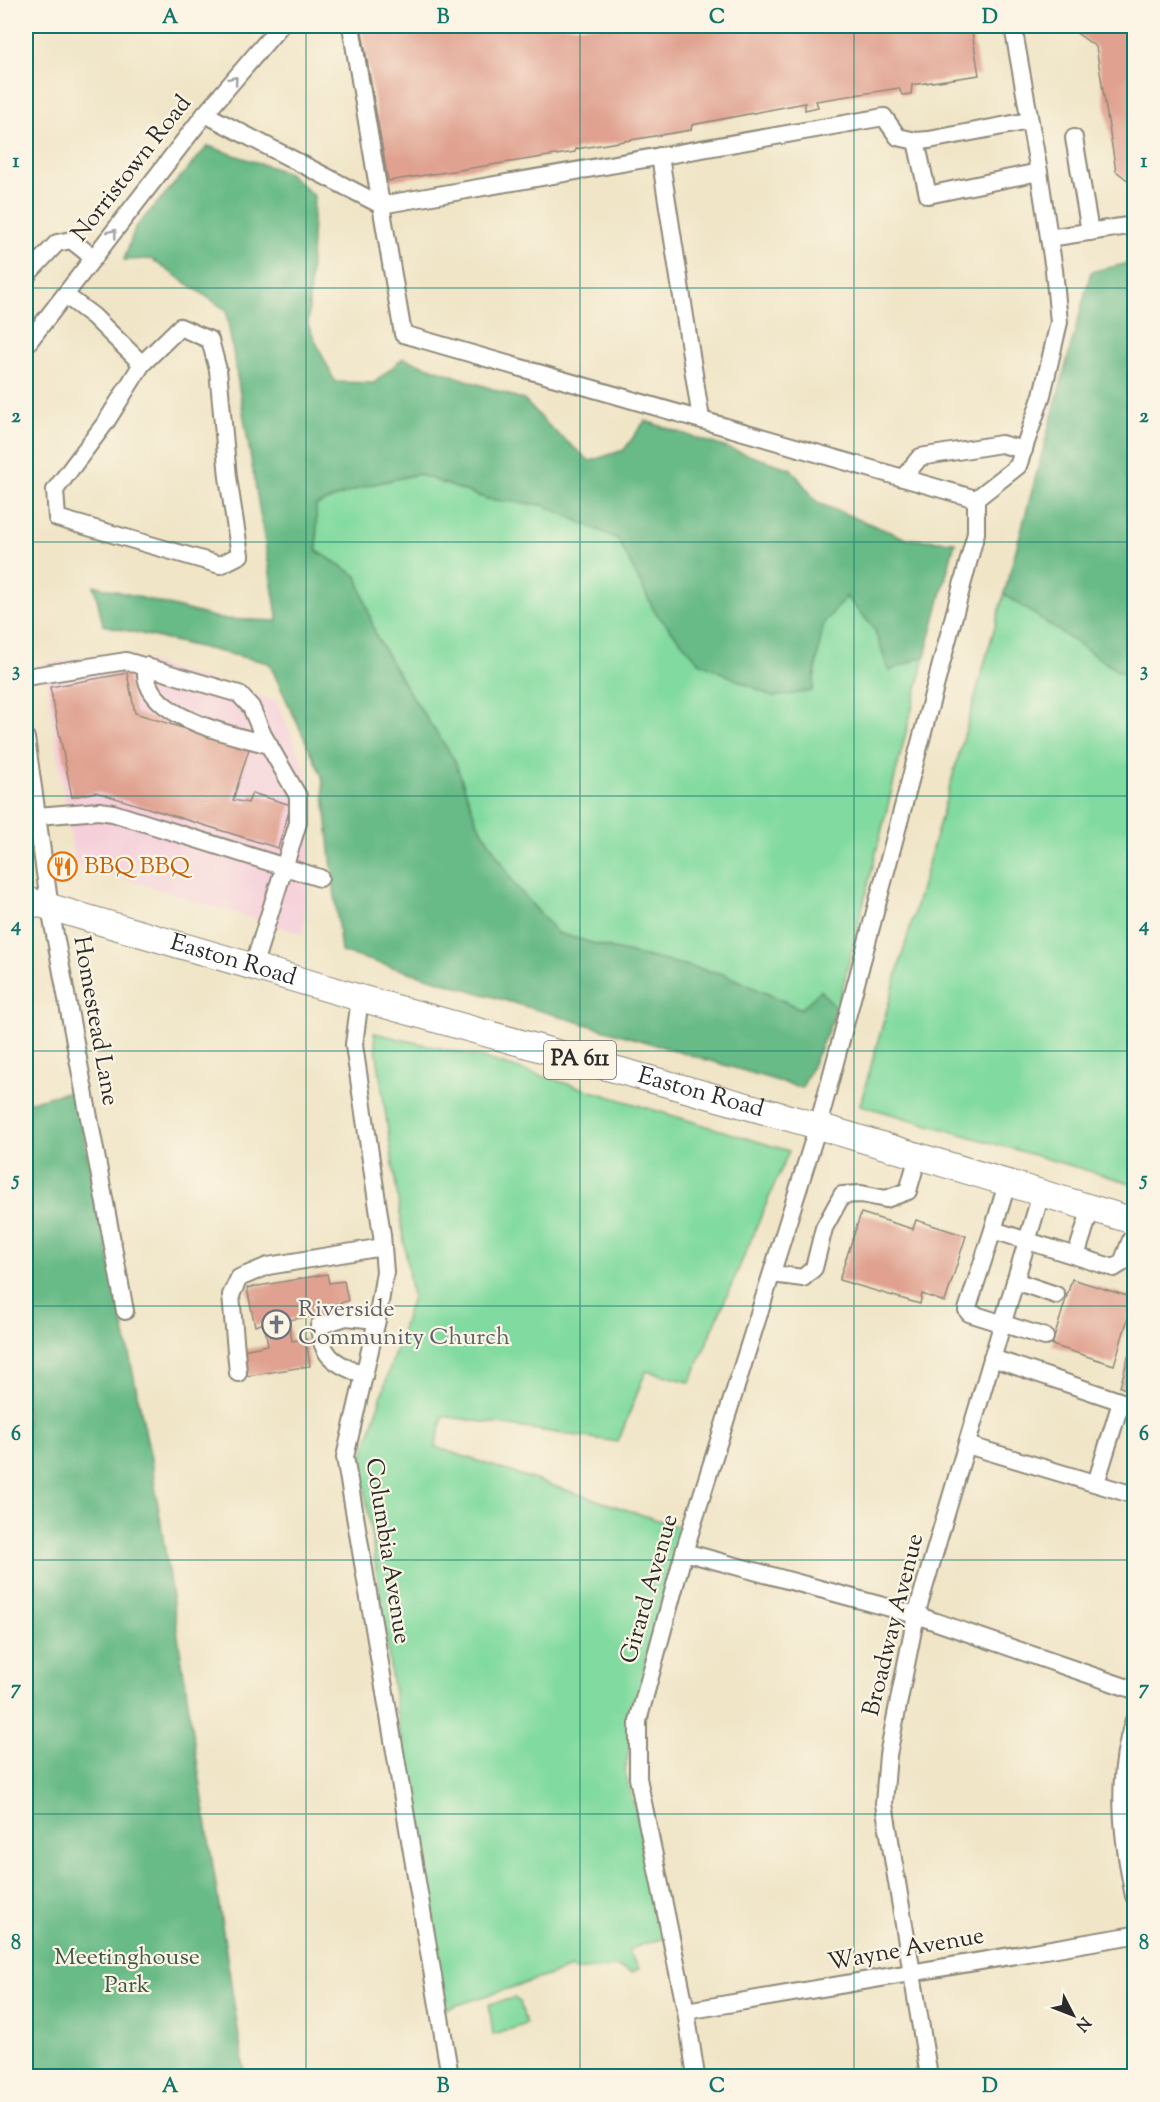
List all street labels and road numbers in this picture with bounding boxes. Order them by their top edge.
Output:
street label: Norristown Road [64,88,200,250]
street label: Easton Road [166,926,301,996]
street label: Homestead Lane [63,933,127,1109]
road number: PA 611 [544,1041,616,1079]
street label: Easton Road [634,1059,768,1127]
street label: Columbia Avenue [356,1456,418,1646]
street label: Girard Avenue [612,1510,688,1668]
street label: Broadway Avenue [855,1530,933,1720]
street label: Wayne Avenue [825,1920,987,1980]

